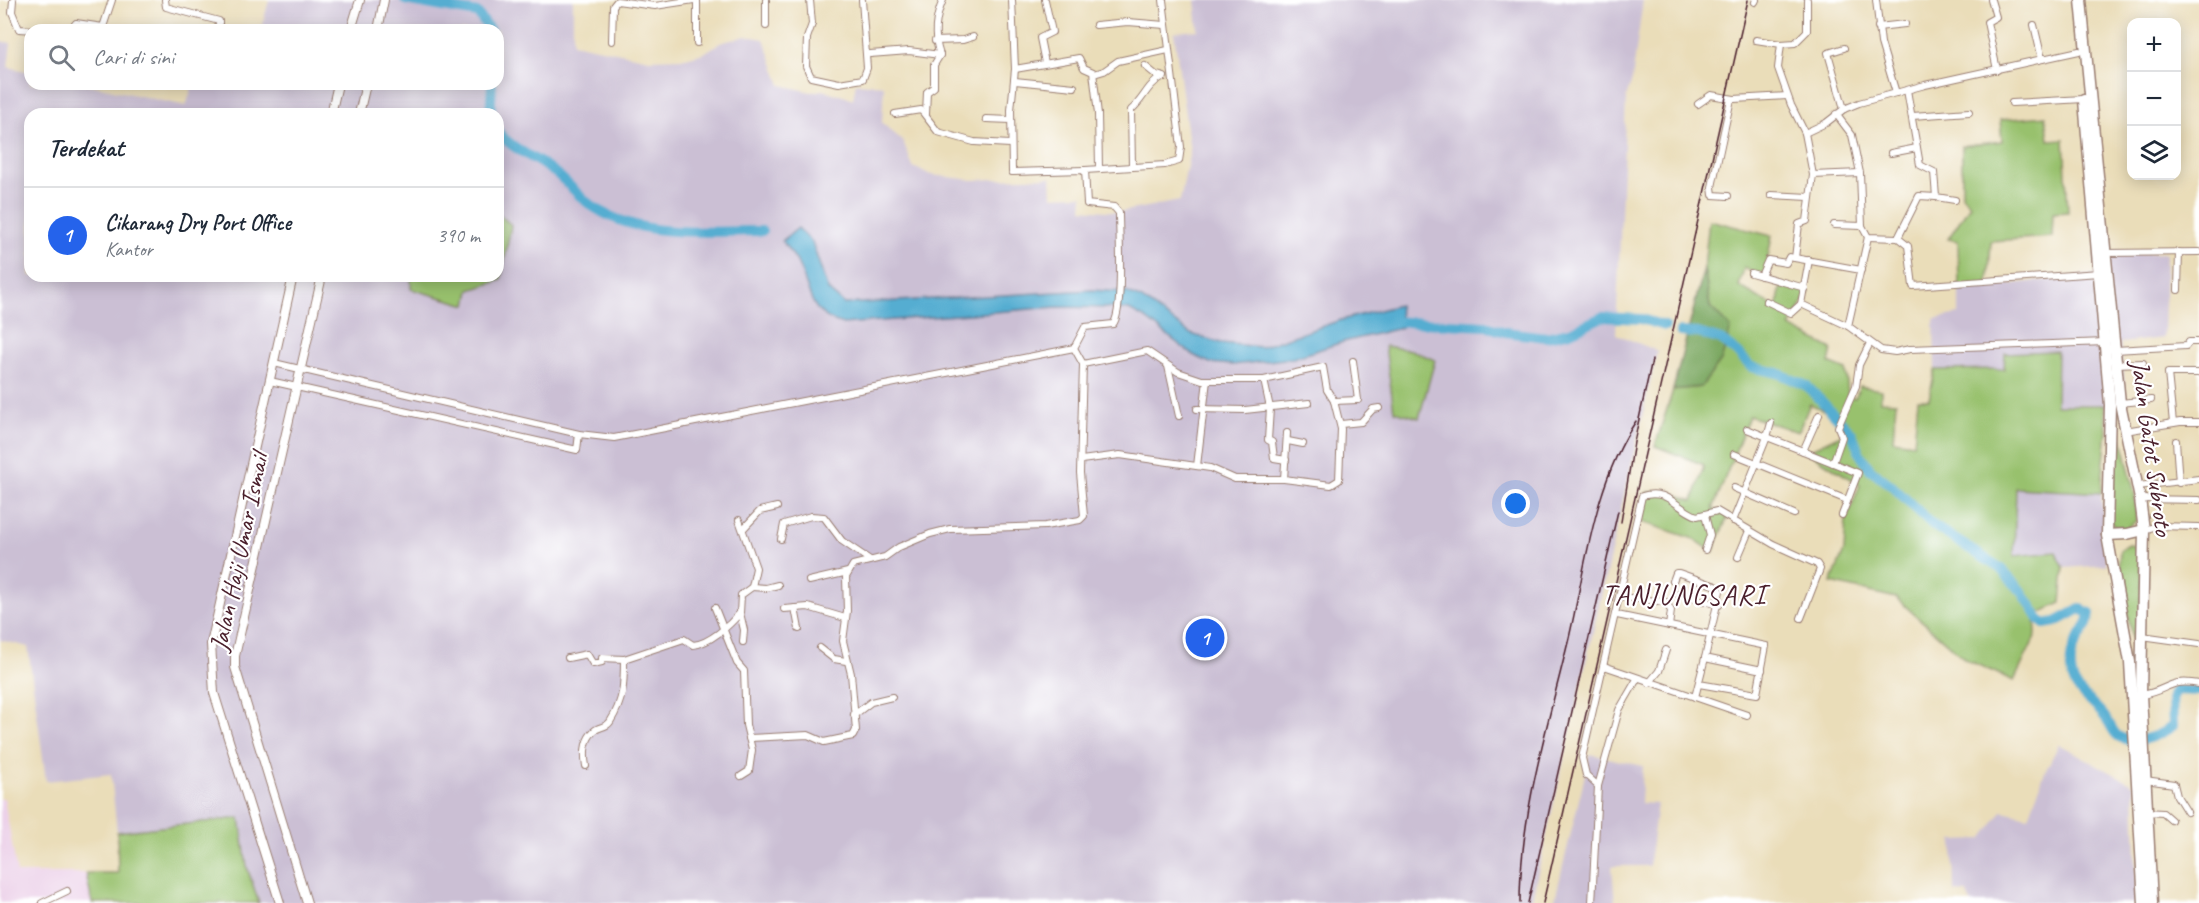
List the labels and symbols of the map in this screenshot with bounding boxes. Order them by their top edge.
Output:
street label: Jalan Gatot Subroto [2123,356,2181,540]
street label: Jalan Haji Umar Ismail [202,446,277,656]
your location [1501,489,1530,518]
district label: TANJUNGSARI [1602,577,1770,612]
pin: 1 [1186,616,1224,660]

